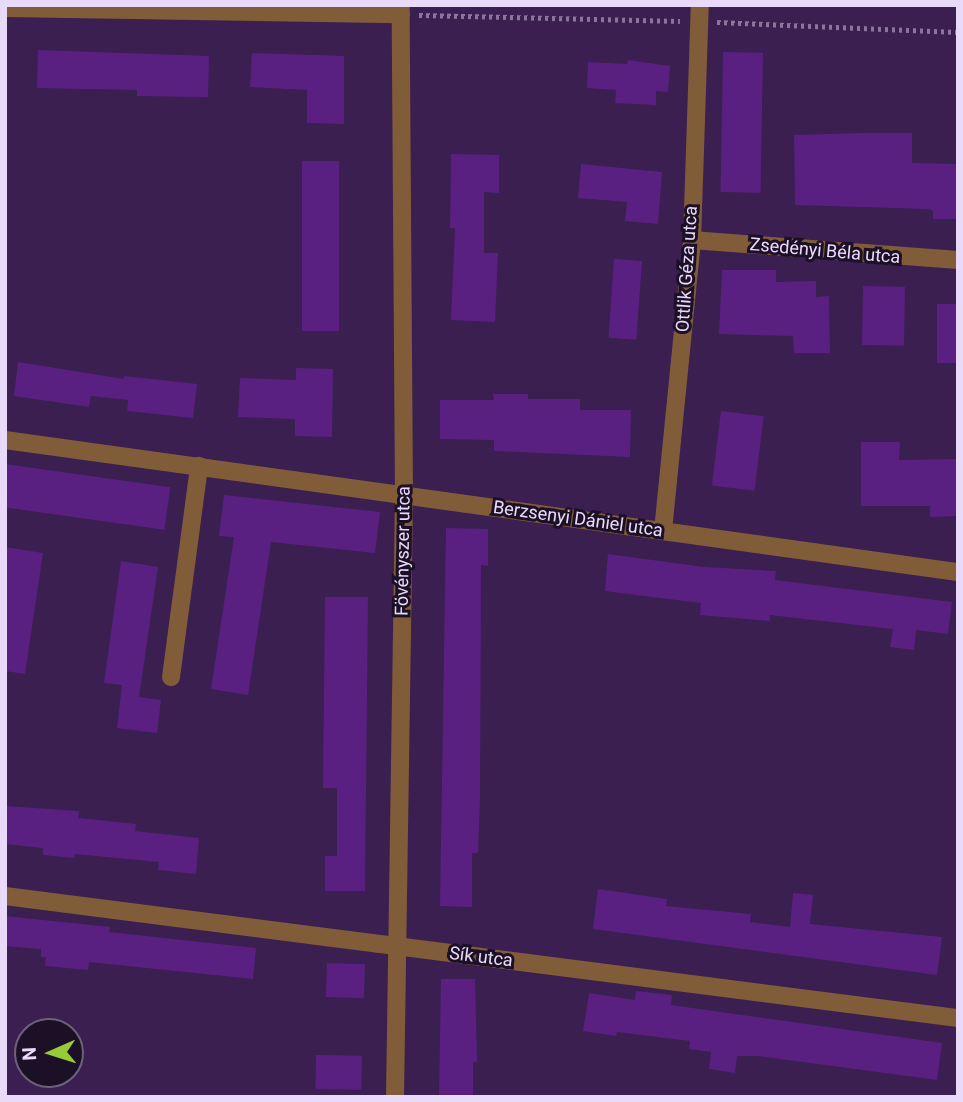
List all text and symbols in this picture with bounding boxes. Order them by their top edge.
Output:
street label: Ottlik Géza utca [672,205,702,333]
street label: Zsedényi Béla utca [749,234,901,268]
street label: Fövényszer utca [391,486,415,616]
street label: Berzsenyi Dániel utca [492,496,664,542]
street label: Sík utca [448,942,514,972]
north arrow [14,1018,84,1088]
text: N [18,1047,41,1061]

